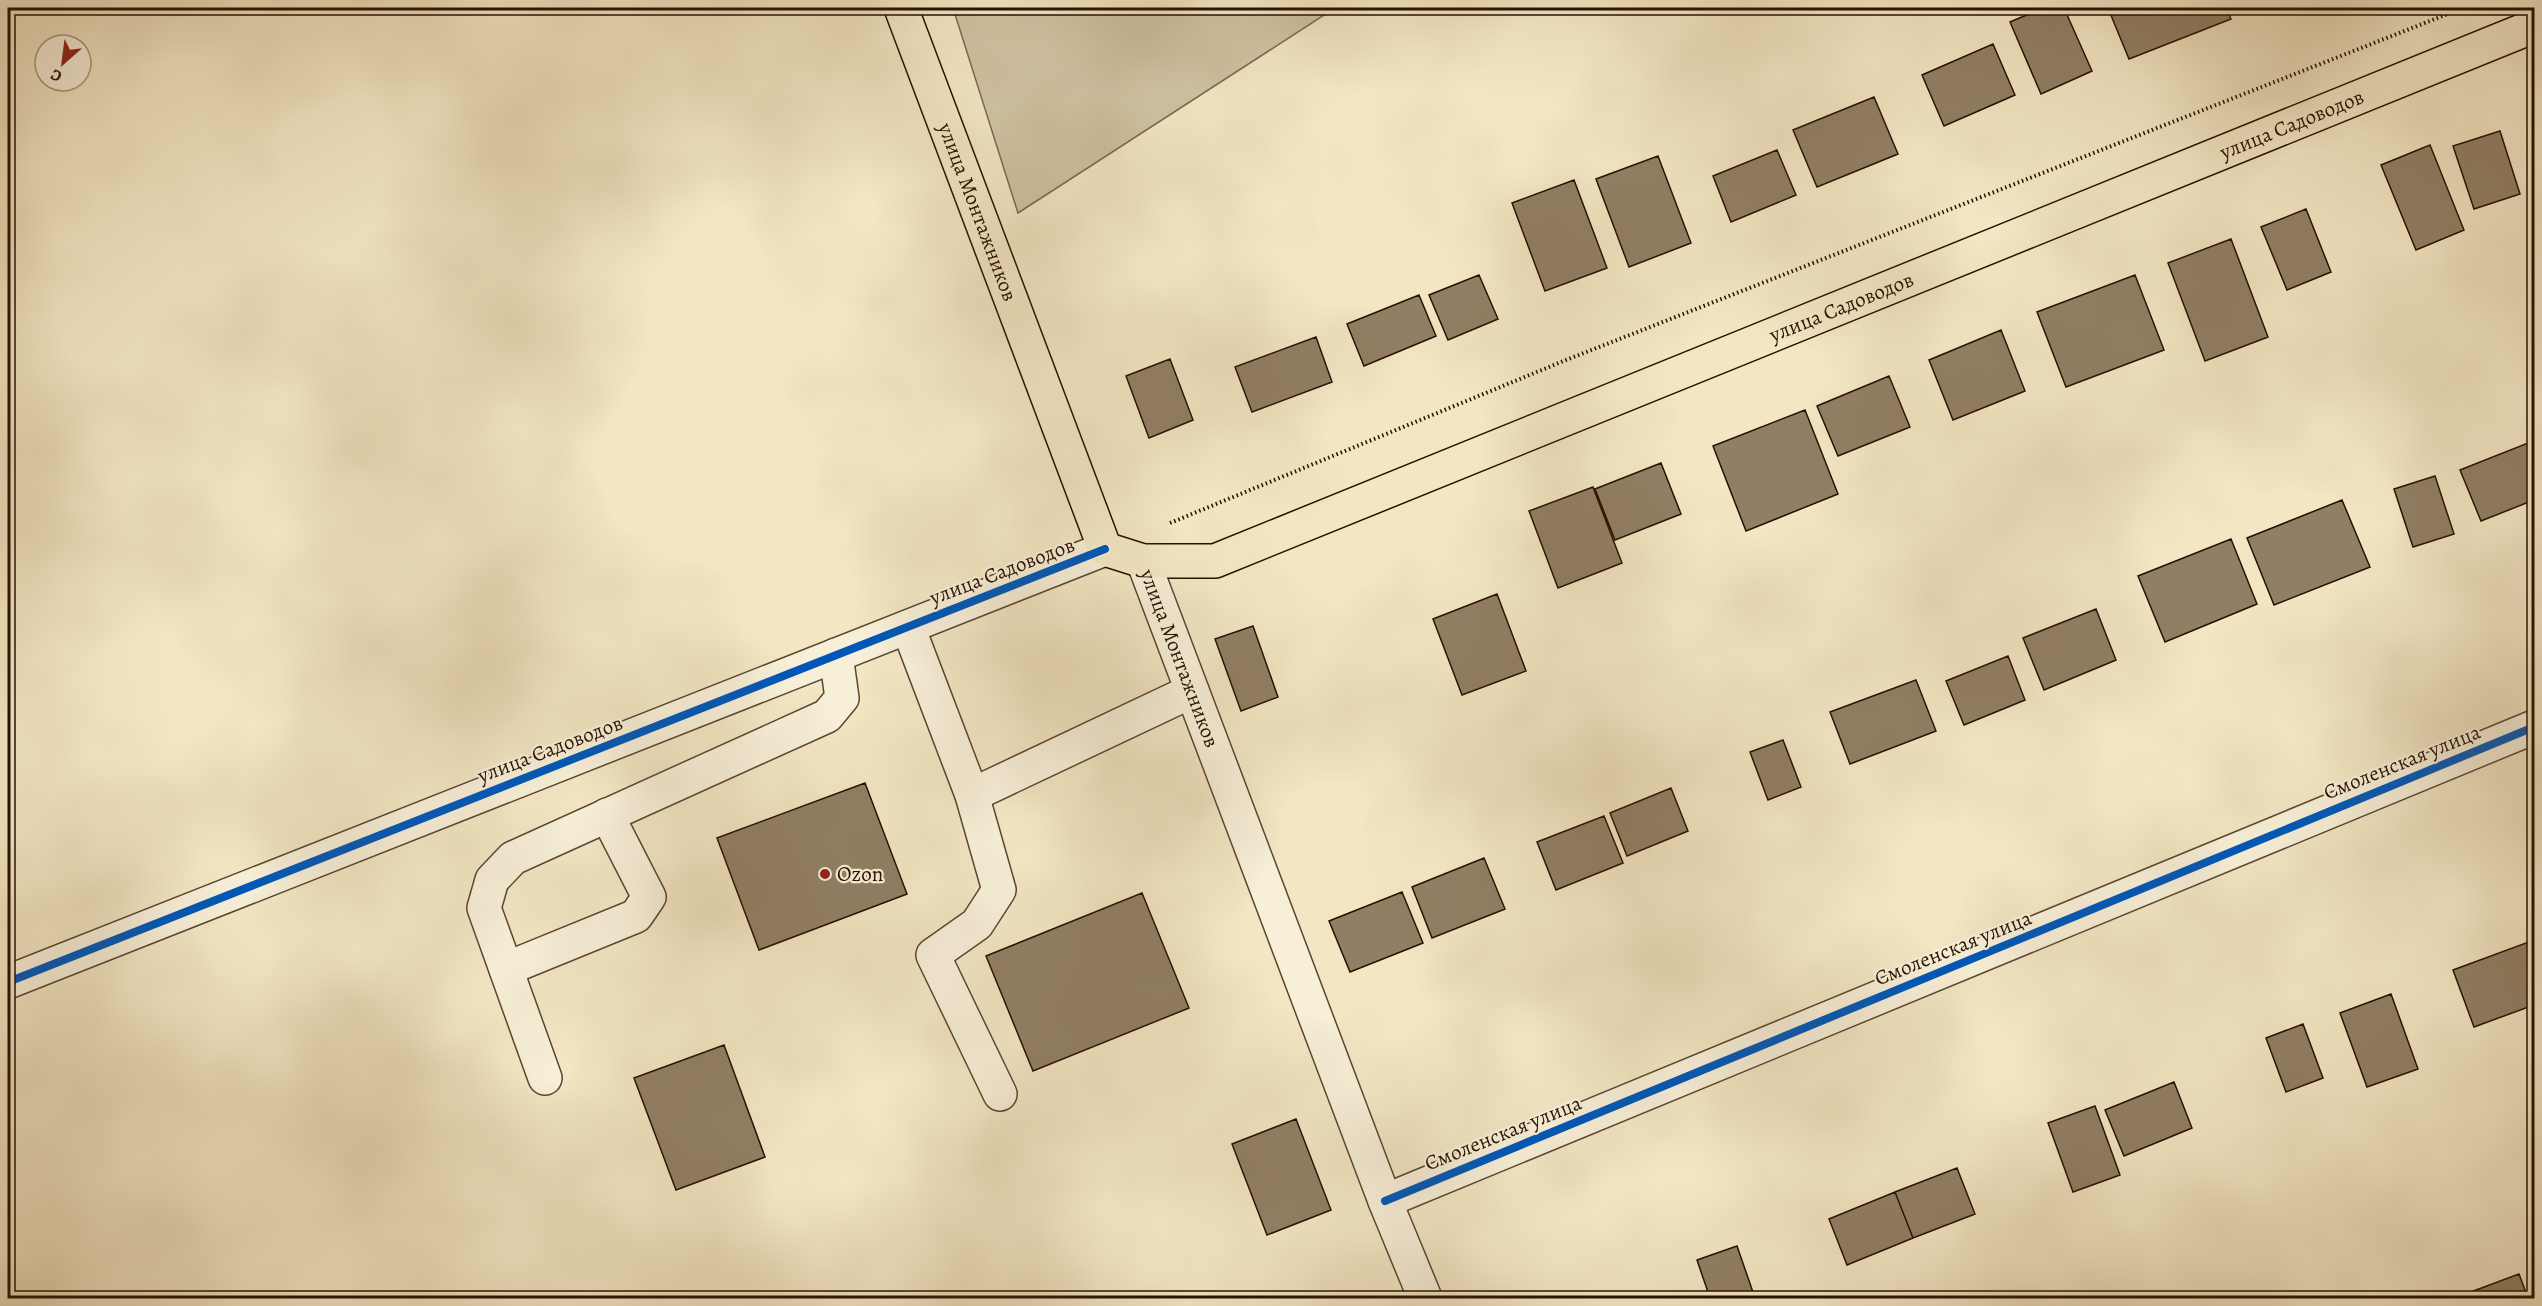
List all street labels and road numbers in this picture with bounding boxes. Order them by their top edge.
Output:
street label: улица Садоводов [2215,82,2368,166]
street label: улица Монтажников [931,118,1024,305]
street label: улица Садоводов [1764,265,1918,349]
street label: улица Садоводов [925,530,1078,612]
street label: улица Монтажников [1133,564,1226,751]
street label: улица Садоводов [473,708,626,790]
street label: Смоленская улица [2319,718,2485,806]
street label: Смоленская улица [1870,904,2036,992]
street label: Смоленская улица [1420,1089,1586,1177]

